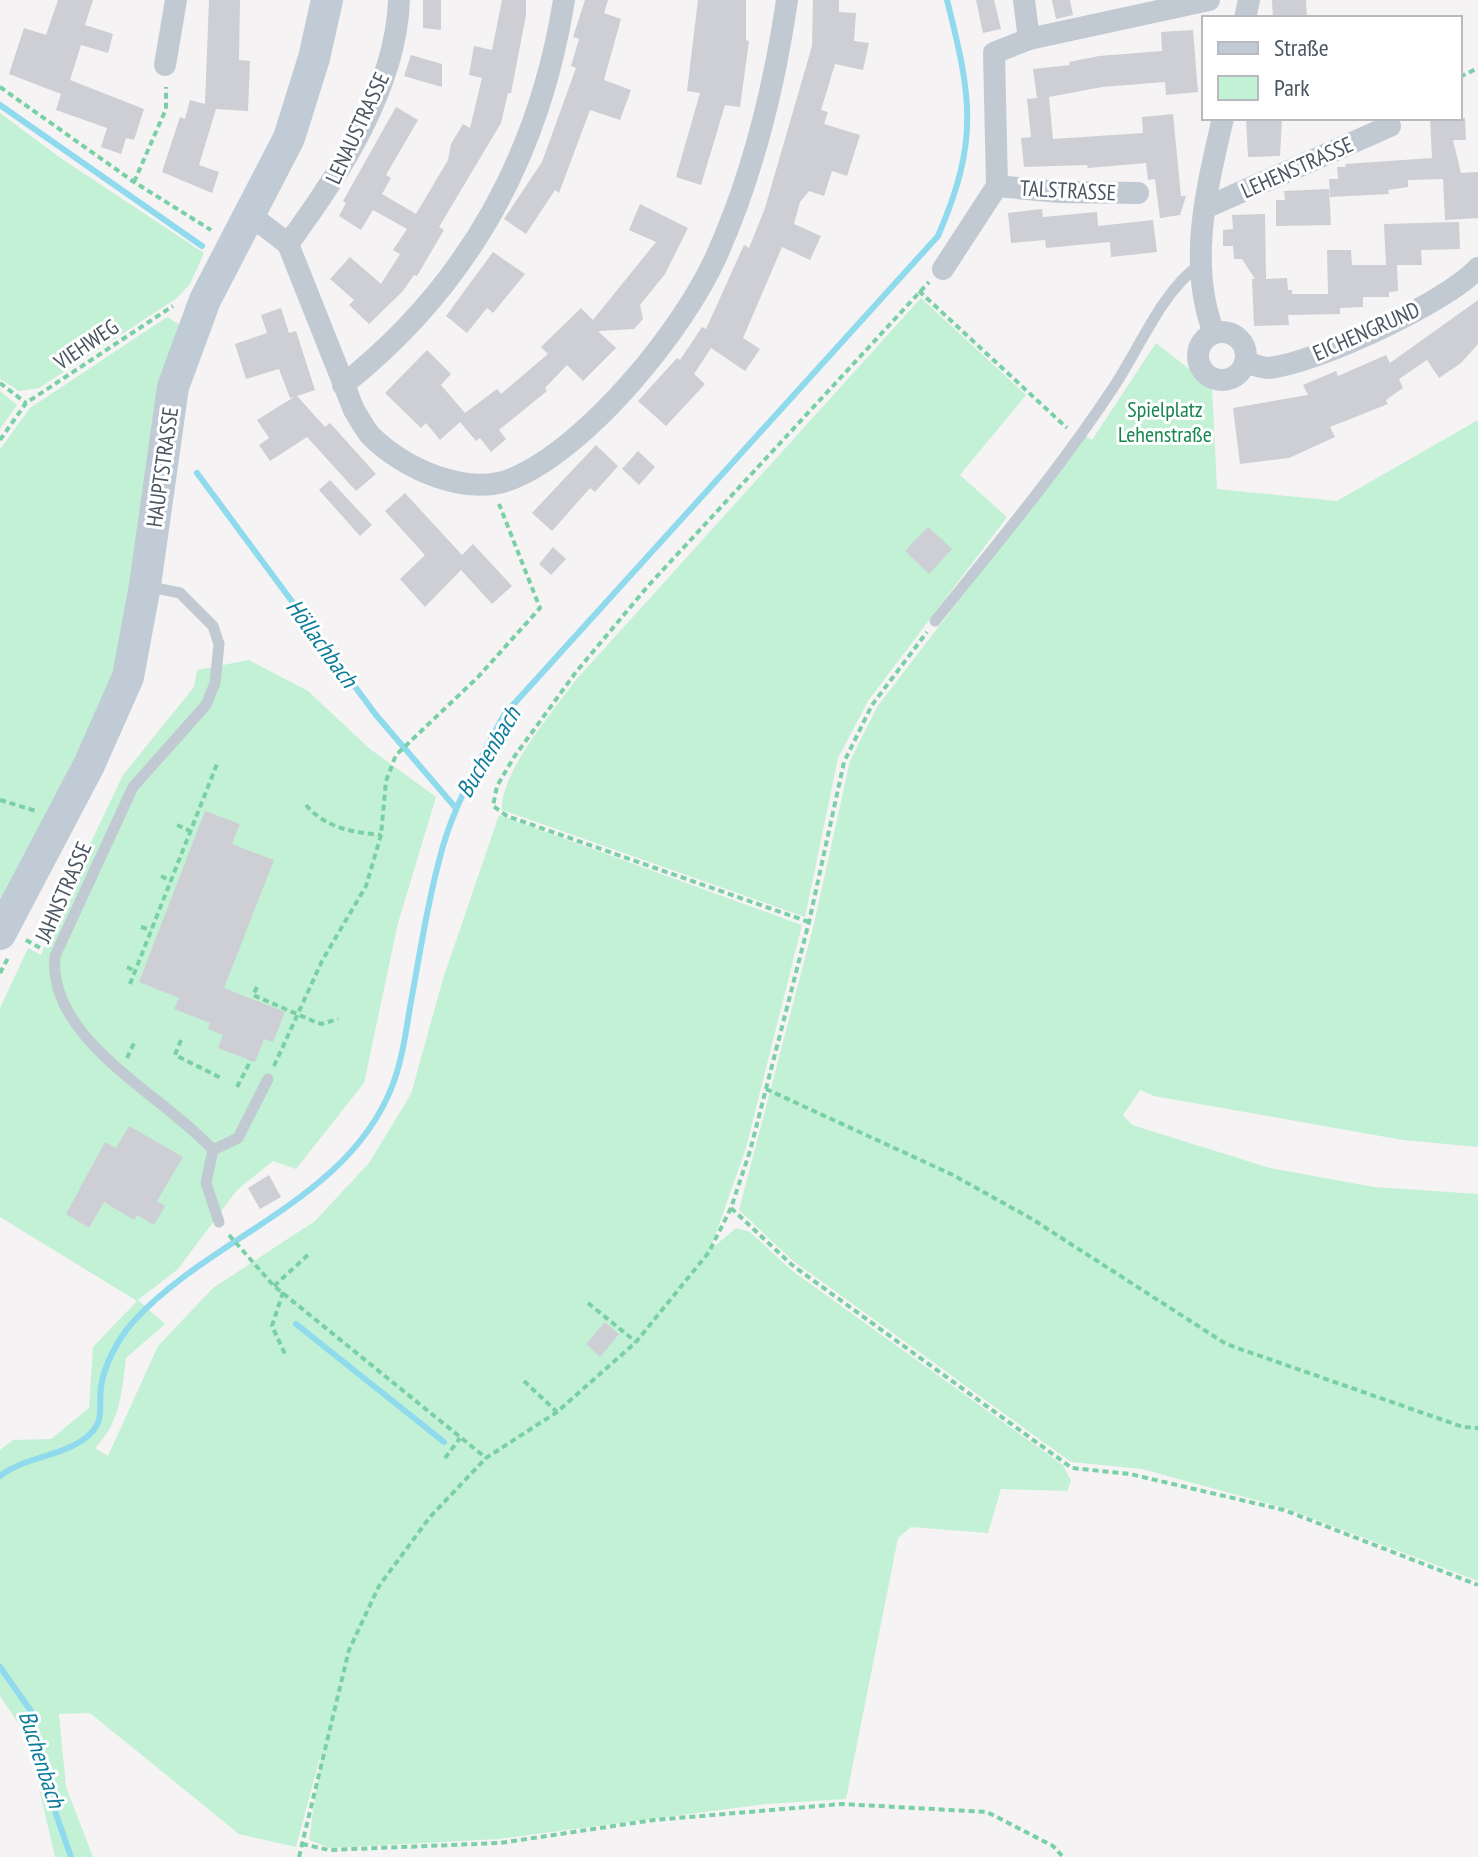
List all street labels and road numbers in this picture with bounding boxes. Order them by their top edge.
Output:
street label: LENAUSTRASSE [319,68,395,188]
street label: LEHENSTRASSE [1237,130,1357,204]
street label: TALSTRASSE [1019,174,1117,206]
street label: EICHENGRUND [1308,295,1424,367]
street label: VIEHWEG [48,312,124,376]
street label: HAUPTSTRASSE [140,405,184,529]
street label: JAHNSTRASSE [28,837,98,948]

